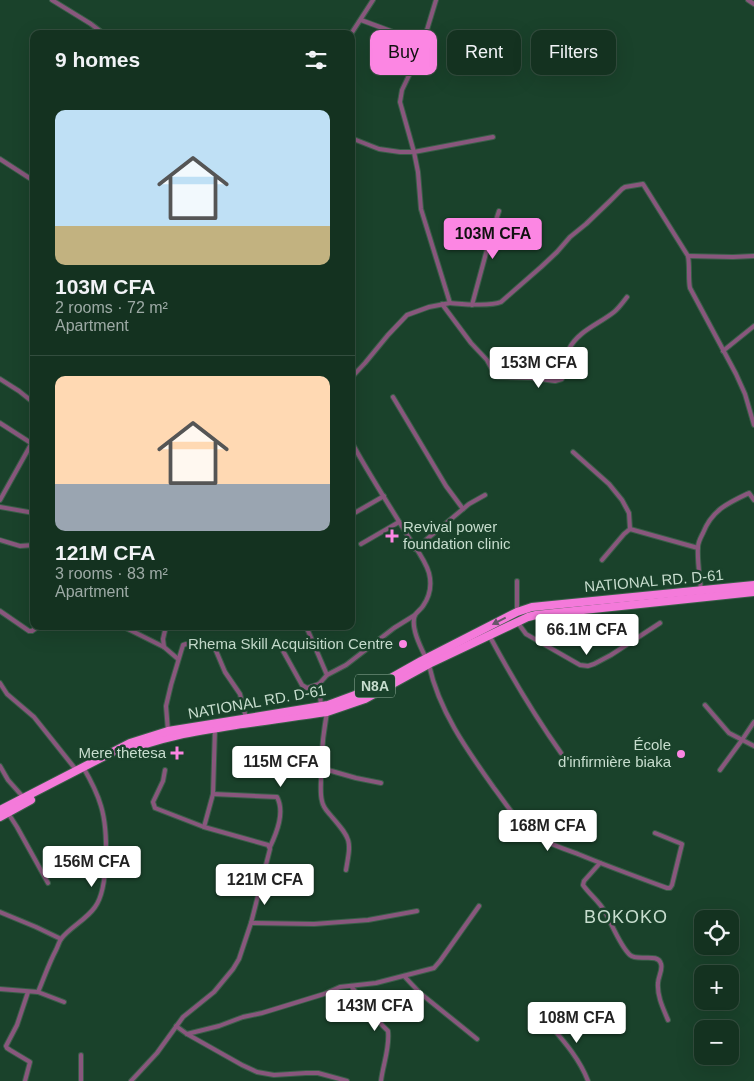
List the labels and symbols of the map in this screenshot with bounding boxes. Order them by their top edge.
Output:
pin: 103M CFA [441,218,545,260]
pin: 153M CFA [487,346,591,389]
place label: Revival power foundation clinic [403,518,511,552]
marker: Revival power foundation clinic [385,529,399,543]
street label: NATIONAL RD. D-61 [583,566,724,595]
pin: 66.1M CFA [530,614,644,656]
one-way arrow [492,617,507,625]
place label: Rhema Skill Acquisition Centre [188,635,393,652]
marker: Rhema Skill Acquisition Centre [397,638,409,650]
road number: N8A [355,674,395,698]
street label: NATIONAL RD. D-61 [186,681,327,722]
place label: École d'infirmière biaka [558,736,672,770]
place label: Mere thetesa [78,744,167,761]
marker: Mere thetesa [170,746,184,760]
pin: 115M CFA [229,746,333,788]
marker: École d'infirmière biaka [675,748,687,760]
pin: 168M CFA [496,810,600,852]
pin: 156M CFA [40,846,144,888]
pin: 121M CFA [213,864,317,906]
district label: BOKOKO [584,907,668,927]
pin: 143M CFA [323,990,427,1032]
pin: 108M CFA [525,1002,629,1044]

